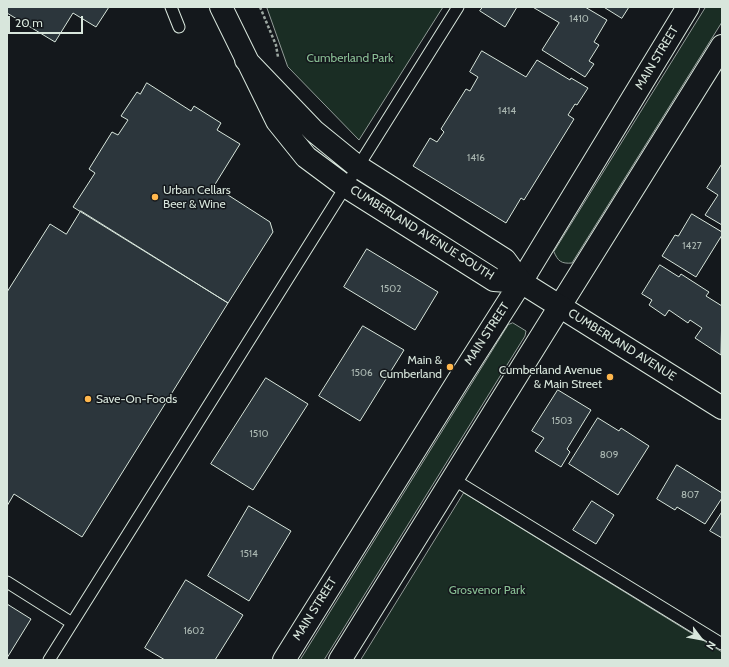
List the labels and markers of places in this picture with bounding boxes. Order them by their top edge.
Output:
place label: Urban Cellars Beer & Wine [163,183,231,211]
marker: Urban Cellars Beer & Wine [150,192,160,202]
place label: Main & Cumberland [379,353,442,381]
marker: Main & Cumberland [445,362,455,372]
place label: Cumberland Avenue & Main Street [499,363,602,391]
marker: Cumberland Avenue & Main Street [605,372,615,382]
place label: Save-On-Foods [96,392,177,406]
marker: Save-On-Foods [83,394,93,404]

